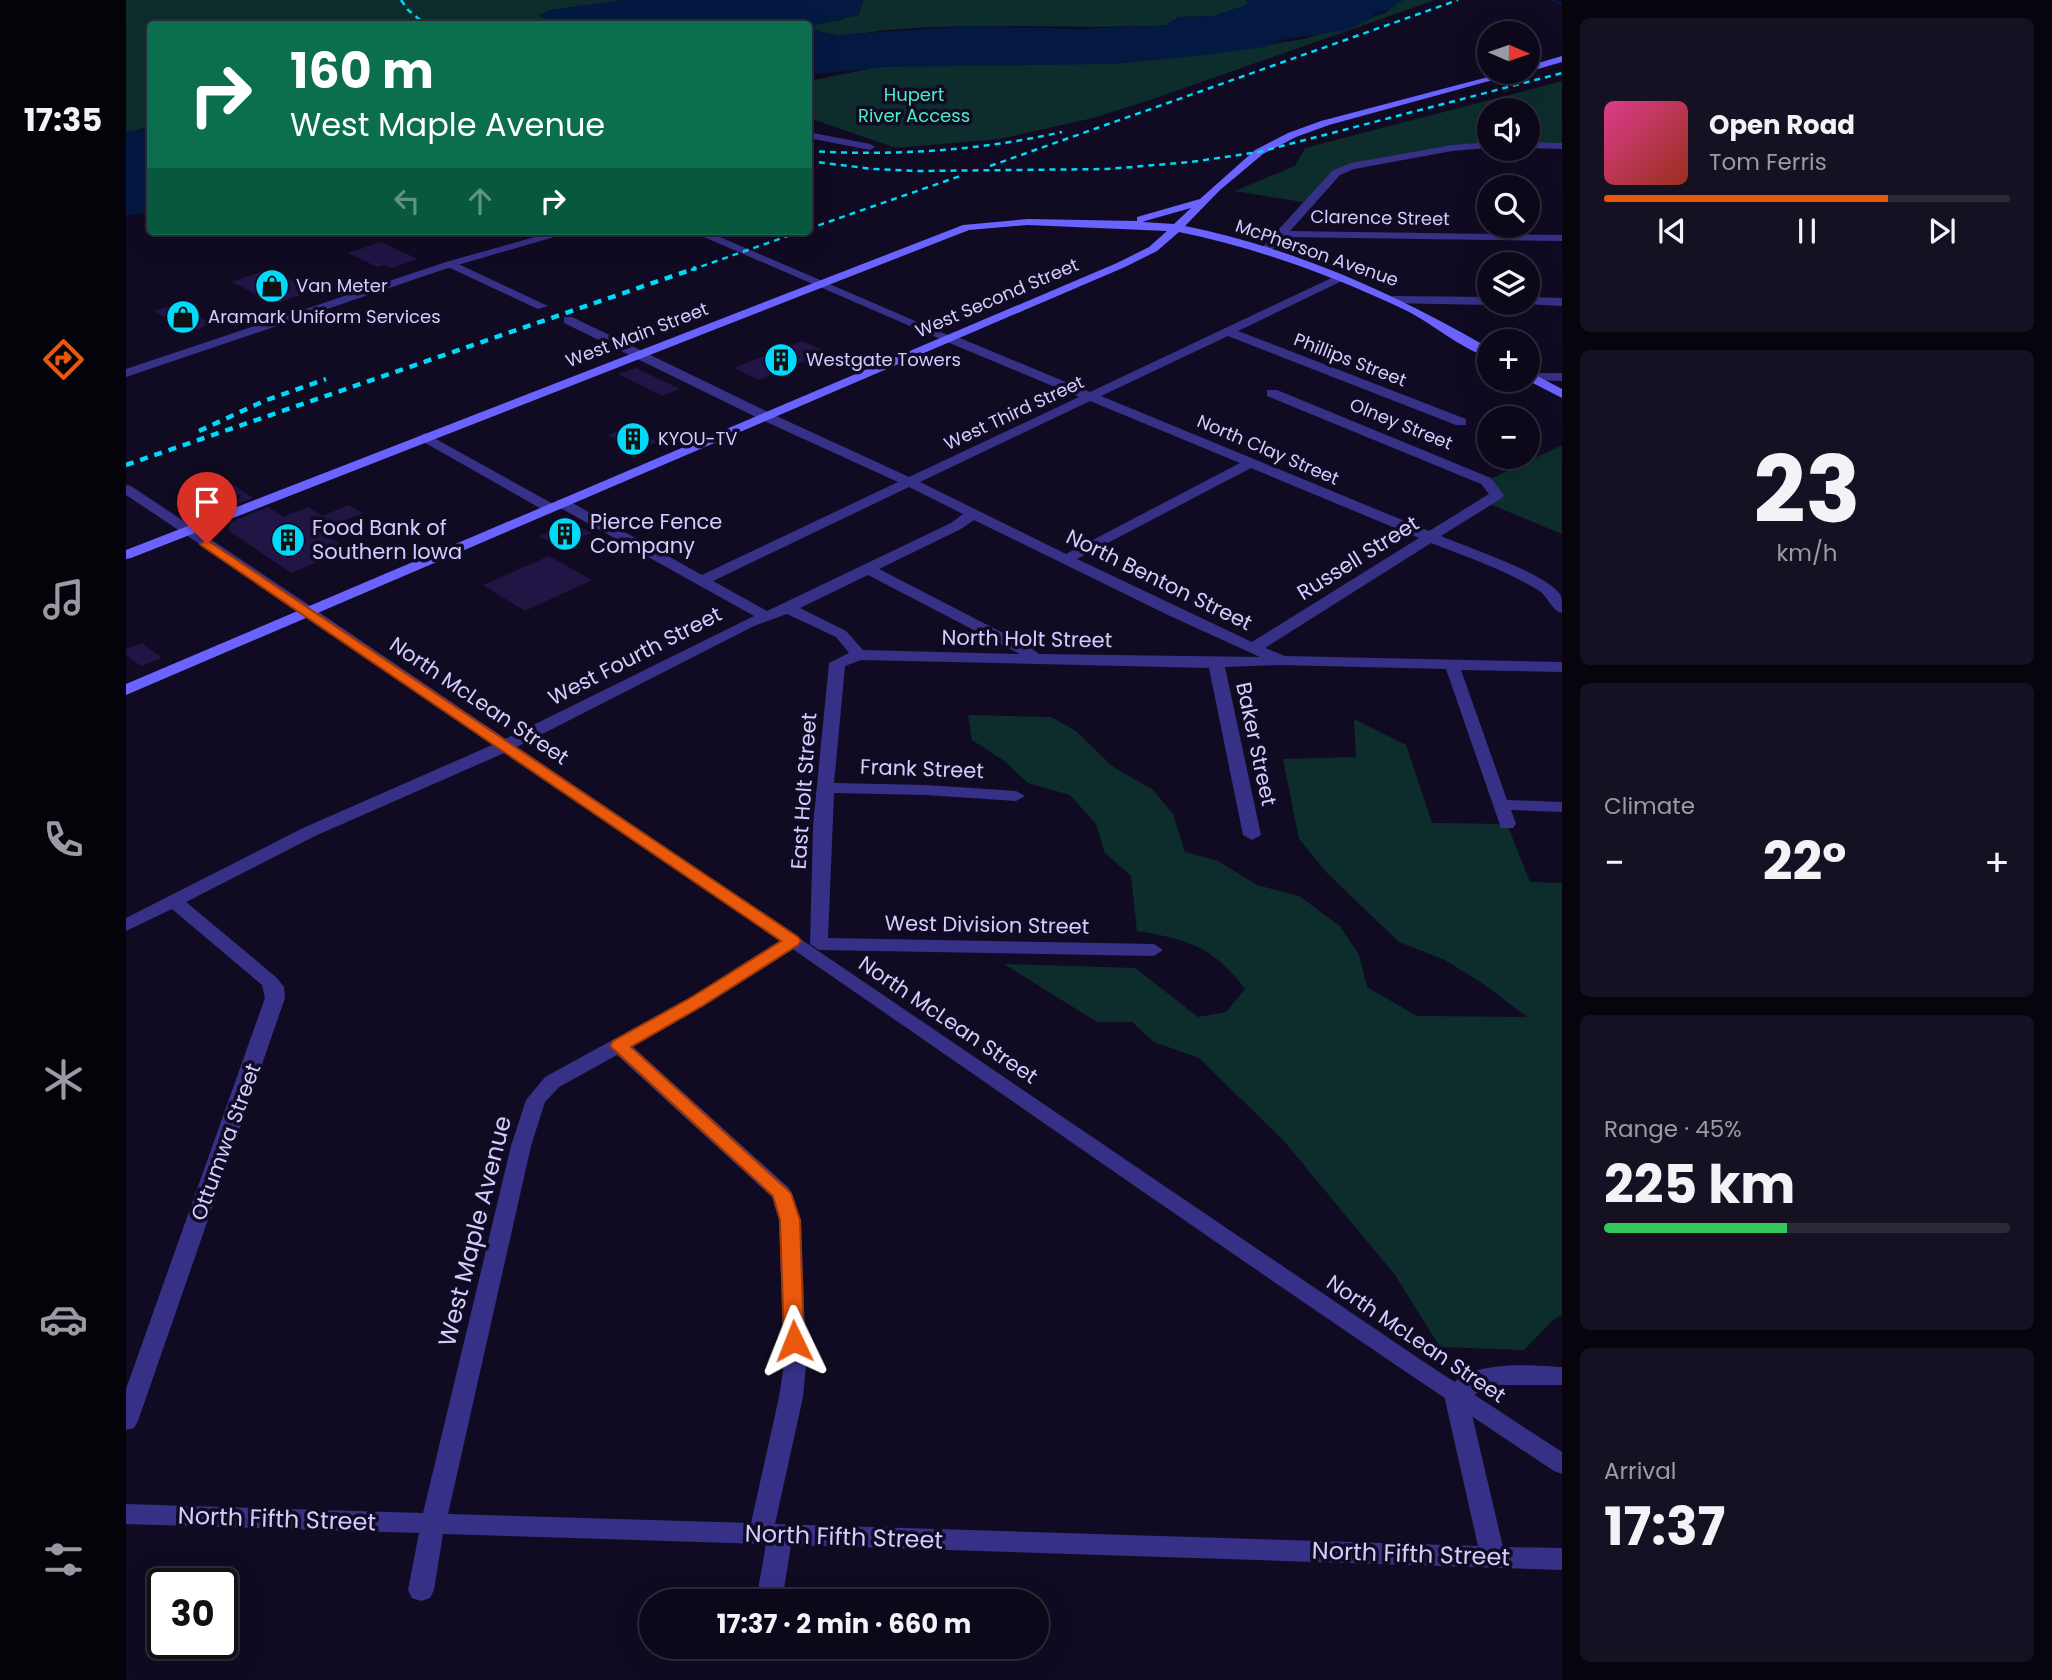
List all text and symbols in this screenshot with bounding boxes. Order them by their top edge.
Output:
north arrow [1477,21,1540,84]
map controls [1477,21,1540,469]
text: 160 m [290,37,434,105]
icon: right [175,49,266,140]
park label: Hupert River Access [858,82,970,128]
text: 17:35 [24,97,102,142]
button: sound [1477,98,1540,161]
text: West Maple Avenue [290,102,605,147]
text: Open Road [1709,107,1855,143]
text: Tom Ferris [1709,146,1827,178]
button: search [1477,175,1540,238]
icon: left [388,182,426,220]
icon: ahead [461,182,499,220]
icon: right [534,182,572,220]
street label: Clarence Street [1310,204,1450,231]
icon: previous [1653,212,1691,250]
icon: pause [1788,212,1826,250]
icon: next [1923,212,1961,250]
street label: McPherson Avenue [1232,213,1402,292]
street label: West Second Street [911,252,1082,343]
button: layers [1477,252,1540,315]
shop icon: Van Meter [253,267,291,305]
place label: Van Meter [296,273,388,298]
street label: West Main Street [562,296,712,373]
shop icon: Aramark Uniform Services [164,298,202,336]
place label: Aramark Uniform Services [208,304,441,329]
street label: Phillips Street [1290,327,1410,392]
button: + [1477,329,1540,392]
icon: directions [39,335,88,384]
building icon: Westgate Towers [762,341,800,379]
place label: Westgate Towers [806,347,961,372]
street label: West Third Street [940,369,1088,456]
street label: Olney Street [1346,392,1456,456]
button: − [1477,406,1540,469]
street label: North Clay Street [1193,408,1343,491]
building icon: KYOU-TV [614,420,652,458]
place label: KYOU-TV [658,426,737,451]
text: 23 [1753,426,1861,554]
pin [177,472,237,544]
icon: arrive [188,483,226,521]
place label: Pierce Fence Company [590,507,722,560]
street label: Russell Street [1291,509,1424,607]
place label: Food Bank of Southern Iowa [312,513,462,566]
building icon: Pierce Fence Company [546,515,584,553]
building icon: Food Bank of Southern Iowa [269,521,307,559]
street label: North Benton Street [1061,522,1257,637]
text: km/h [1776,537,1838,569]
icon: music [39,575,88,624]
street label: West Fourth Street [543,599,727,712]
street label: North Holt Street [941,623,1113,654]
street label: North McLean Street [384,630,575,771]
street label: Baker Street [1229,679,1284,808]
street label: East Holt Street [784,712,823,870]
street label: Frank Street [860,752,984,785]
text: Climate [1604,790,1695,822]
icon: phone [39,815,88,864]
text: 22° [1763,825,1846,898]
text: − [1604,836,1625,889]
text: + [1984,836,2010,889]
street label: West Division Street [884,908,1090,941]
street label: North McLean Street [853,949,1044,1090]
icon: climate [39,1055,88,1104]
street label: Ottumwa Street [184,1059,267,1224]
street label: West Maple Avenue [430,1112,519,1350]
text: Range · 45% [1604,1113,1742,1145]
text: 225 km [1604,1148,1795,1221]
street label: North McLean Street [1321,1268,1512,1409]
icon: car [39,1295,88,1344]
position arrow [757,1304,831,1378]
text: Arrival [1604,1455,1676,1487]
text: 17:37 [1604,1490,1725,1563]
street label: North Fifth Street [177,1499,377,1538]
street label: North Fifth Street [744,1517,944,1556]
street label: North Fifth Street [1311,1534,1511,1573]
icon: filters [39,1535,88,1584]
speed limit sign: 30 [147,1568,238,1659]
text: 17:37 · 2 min · 660 m [717,1606,971,1642]

